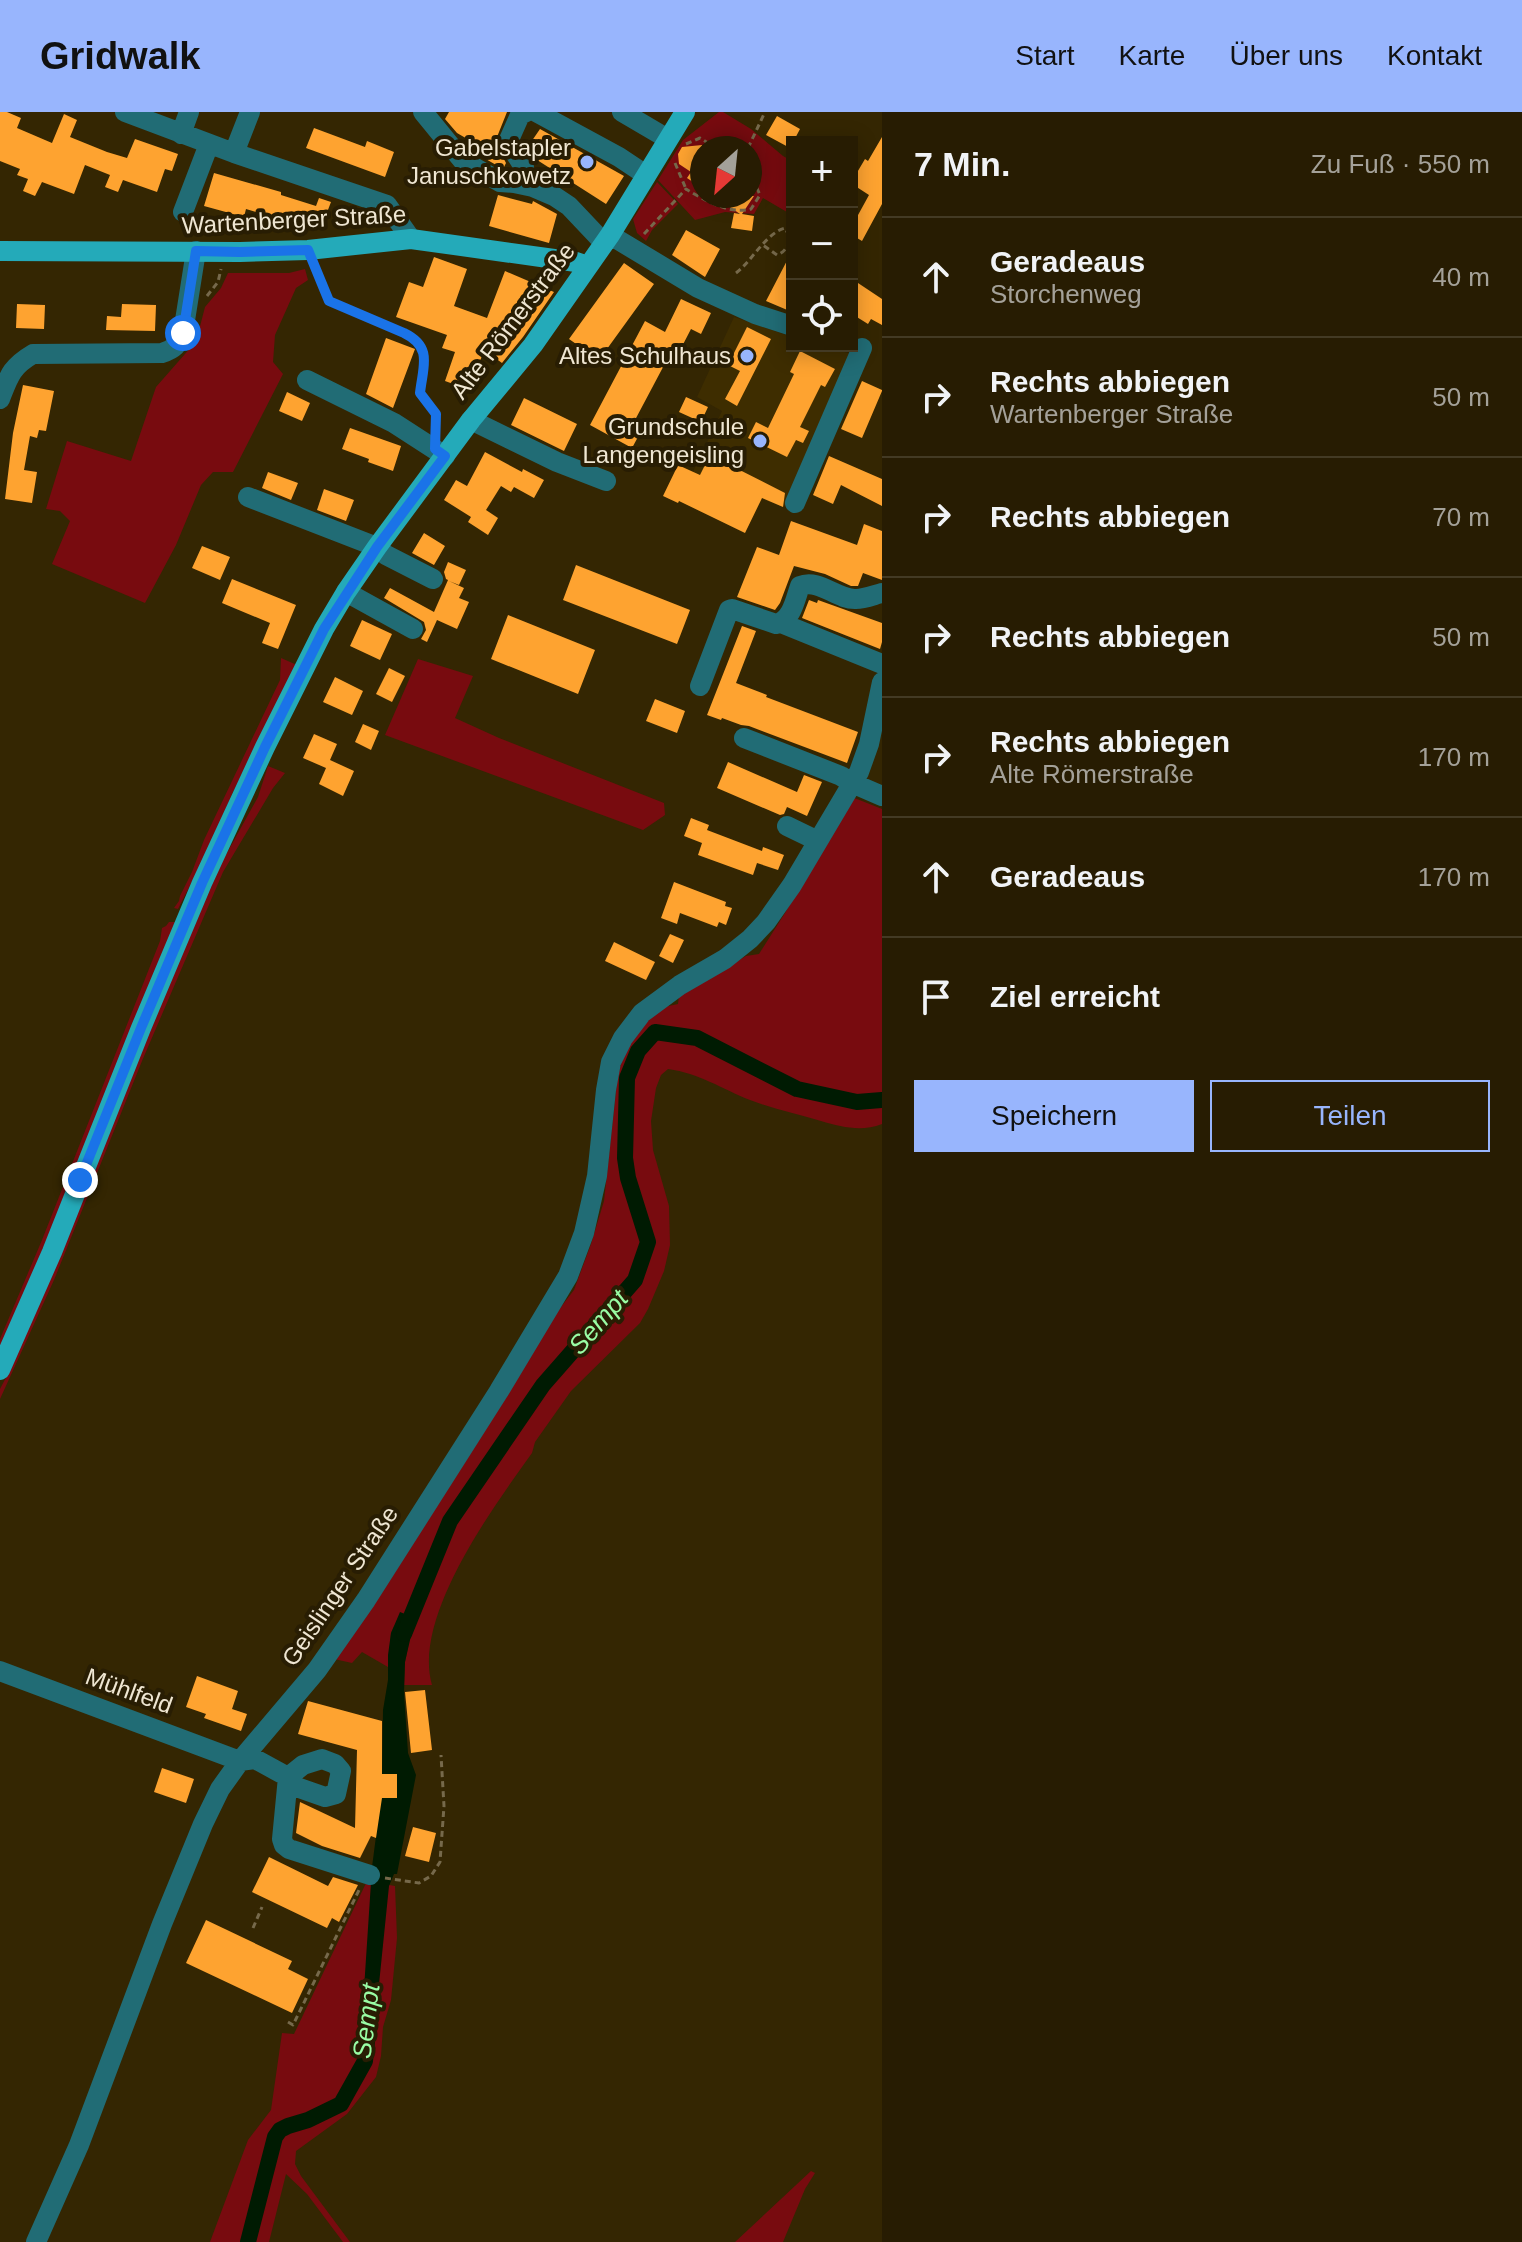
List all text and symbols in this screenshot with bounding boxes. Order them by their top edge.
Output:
text: Gridwalk [40,35,201,77]
text: Start [1015,40,1074,71]
text: Karte [1118,40,1185,71]
text: Über uns [1229,40,1343,71]
text: Kontakt [1387,40,1482,71]
place label: Gabelstapler Januschkowetz [407,134,571,189]
north arrow [690,136,762,208]
map controls [786,136,858,352]
button: + [786,136,858,208]
text: 7 Min. [914,145,1010,183]
text: Zu Fuß · 550 m [1311,149,1490,179]
marker: Gabelstapler Januschkowetz [578,153,596,171]
street label: Wartenberger Straße [181,200,407,239]
button: − [786,208,858,280]
street label: Alte Römerstraße [445,237,580,404]
text: Geradeaus [990,245,1145,278]
icon: ahead [914,255,958,299]
text: 40 m [1432,262,1490,292]
text: Storchenweg [990,279,1142,309]
button: locate [786,280,858,352]
route start [165,315,201,351]
place label: Altes Schulhaus [559,342,731,369]
marker: Altes Schulhaus [738,347,756,365]
text: Rechts abbiegen [990,365,1230,398]
icon: right [914,375,958,419]
text: 50 m [1432,382,1490,412]
text: Wartenberger Straße [990,399,1233,429]
place label: Grundschule Langengeisling [583,413,744,468]
marker: Grundschule Langengeisling [751,432,769,450]
icon: right [914,495,958,539]
text: Rechts abbiegen [990,500,1230,533]
text: 70 m [1432,502,1490,532]
icon: right [914,615,958,659]
text: Rechts abbiegen [990,620,1230,653]
text: 50 m [1432,622,1490,652]
text: Rechts abbiegen [990,725,1230,758]
icon: right [914,735,958,779]
text: 170 m [1418,742,1490,772]
text: Alte Römerstraße [990,759,1194,789]
icon: ahead [914,855,958,899]
text: Geradeaus [990,860,1145,893]
text: 170 m [1418,862,1490,892]
icon: arrive [914,975,958,1019]
text: Ziel erreicht [990,980,1160,1013]
button: Speichern [914,1080,1194,1152]
button: Teilen [1210,1080,1490,1152]
route end [62,1162,98,1198]
water label: Sempt [562,1282,635,1360]
street label: Geislinger Straße [276,1501,403,1671]
street label: Mühlfeld [82,1662,176,1719]
water label: Sempt [347,1980,386,2060]

